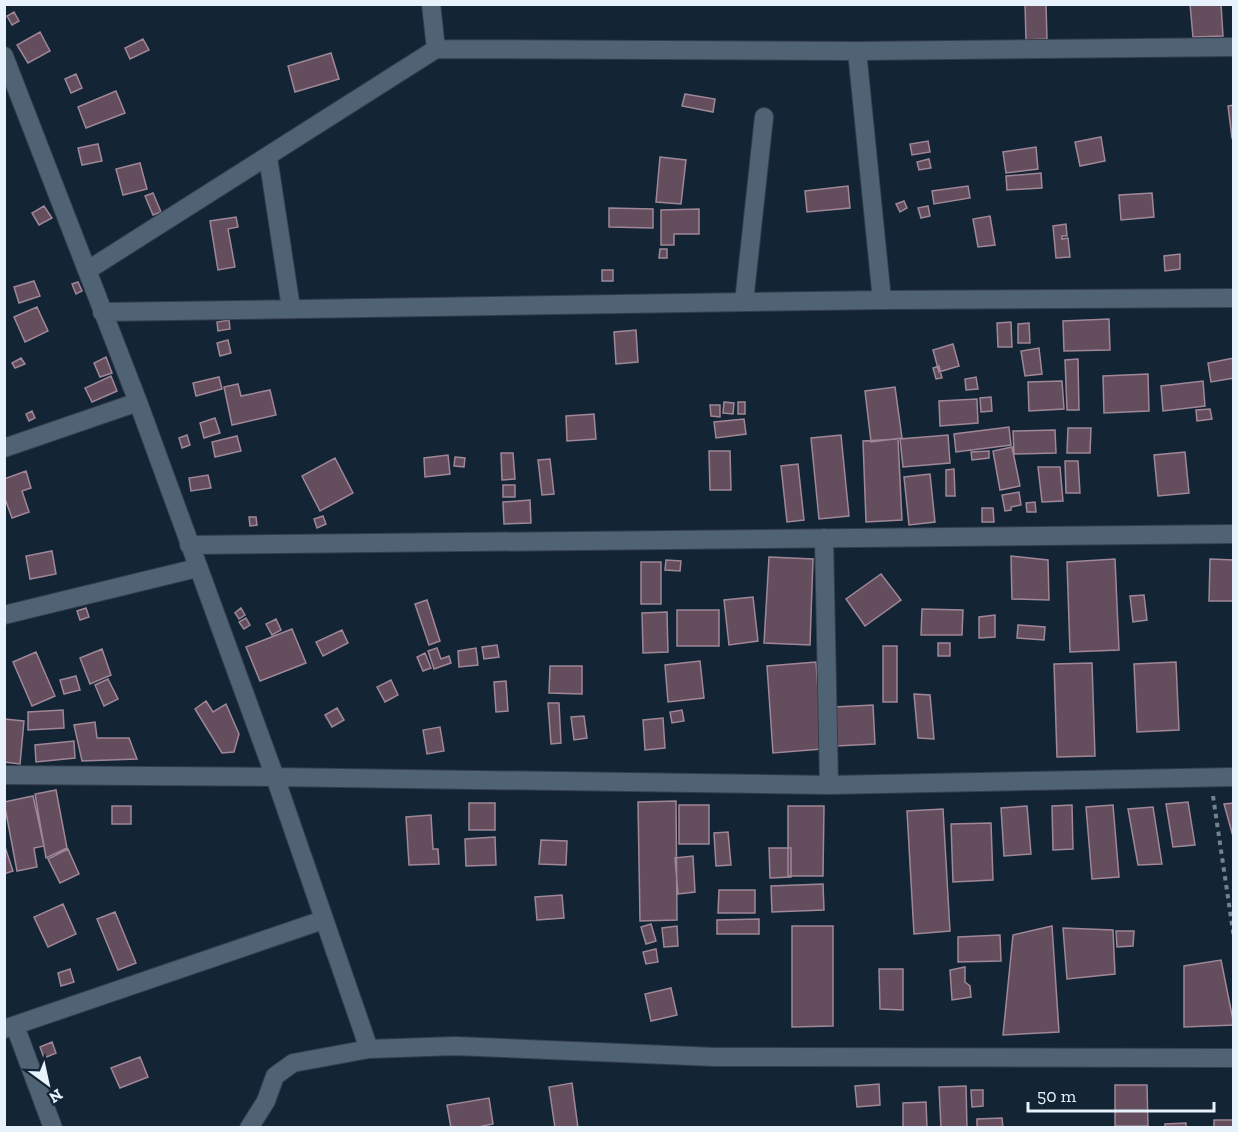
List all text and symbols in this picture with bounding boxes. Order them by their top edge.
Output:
north arrow [18,1054,78,1114]
scale bar [1028,1075,1214,1113]
text: N [46,1085,66,1107]
text: 50 m [1037,1085,1077,1107]

